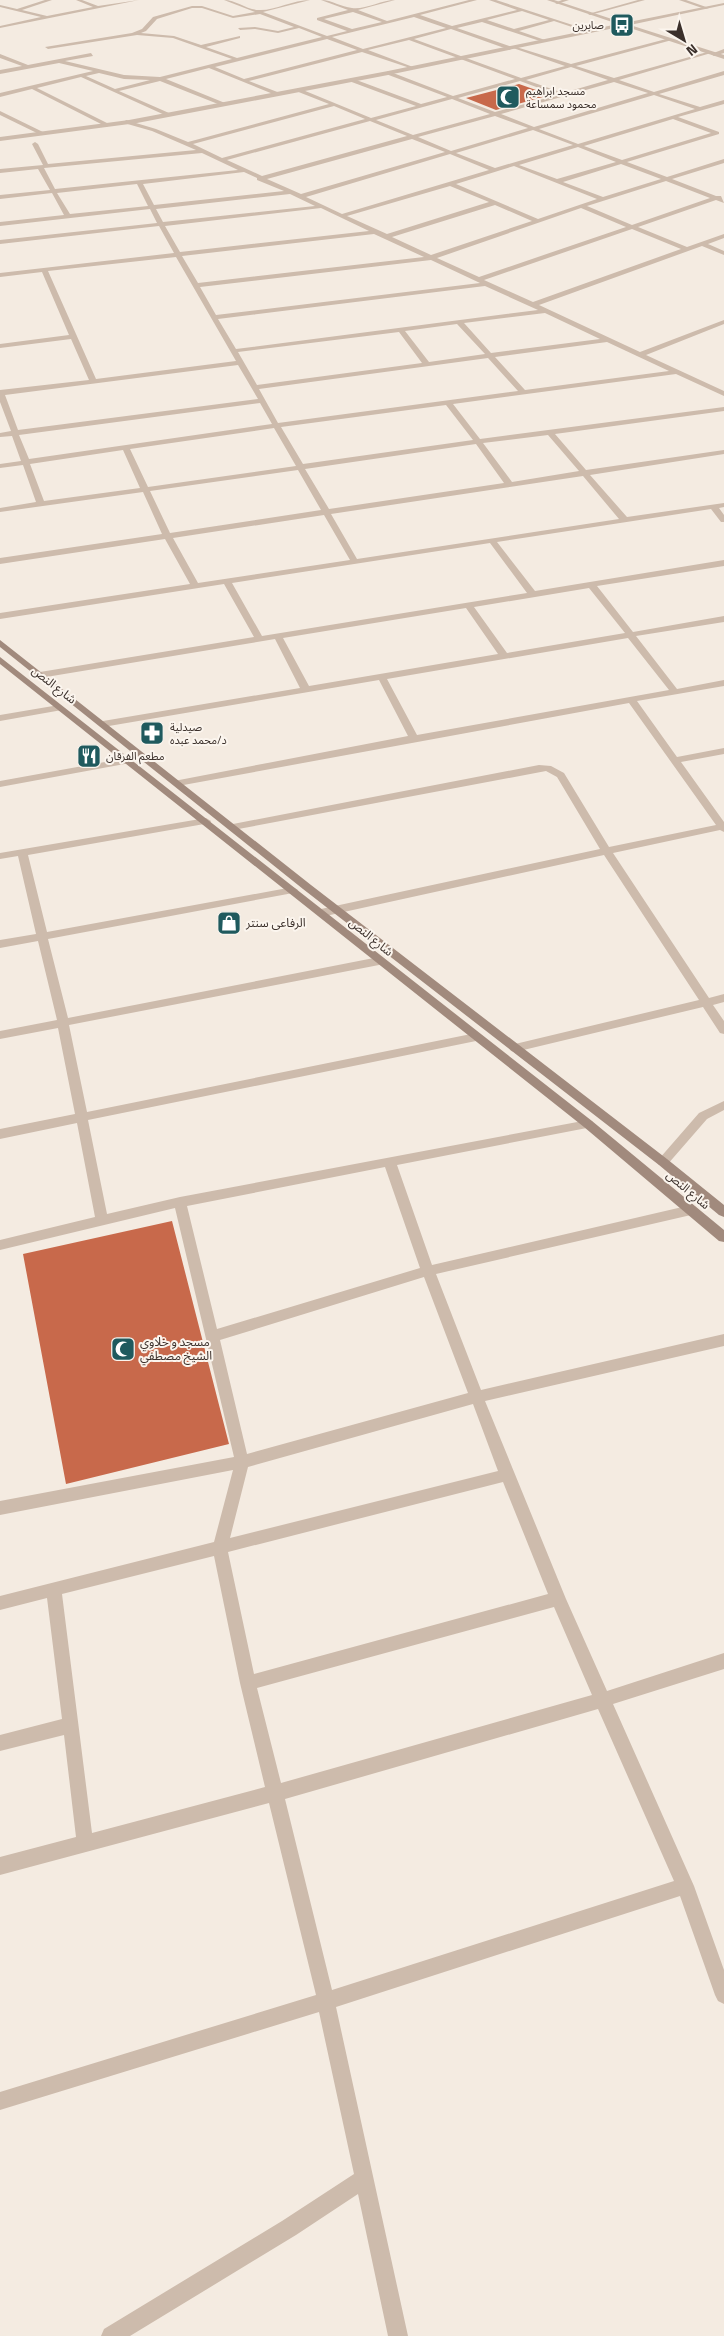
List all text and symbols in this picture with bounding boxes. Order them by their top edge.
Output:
bus stop icon: صابرين [609,12,635,38]
north arrow [659,15,709,65]
place label: صابرين [573,17,604,33]
text: N [682,39,703,62]
place label: مسجد ابراهيم محمود سمساعة [526,83,597,112]
mosque icon: مسجد ابراهيم محمود سمساعة [495,84,521,110]
street label: شارع النص [28,661,81,708]
place label: صيدلية د/محمد عبده [170,719,227,748]
pharmacy icon: صيدلية د/محمد عبده [139,720,165,746]
restaurant icon: مطعم الفرقان [76,743,102,769]
place label: مطعم الفرقان [106,748,165,765]
shop icon: الرفاعى سنتر [216,910,242,936]
place label: الرفاعى سنتر [245,913,306,932]
street label: شارع النص [345,913,398,960]
street label: شارع النص [662,1166,714,1214]
place label: مسجد و خلاوي الشيخ مصطفي [140,1332,212,1366]
mosque icon: مسجد و خلاوي الشيخ مصطفي [110,1336,136,1362]

